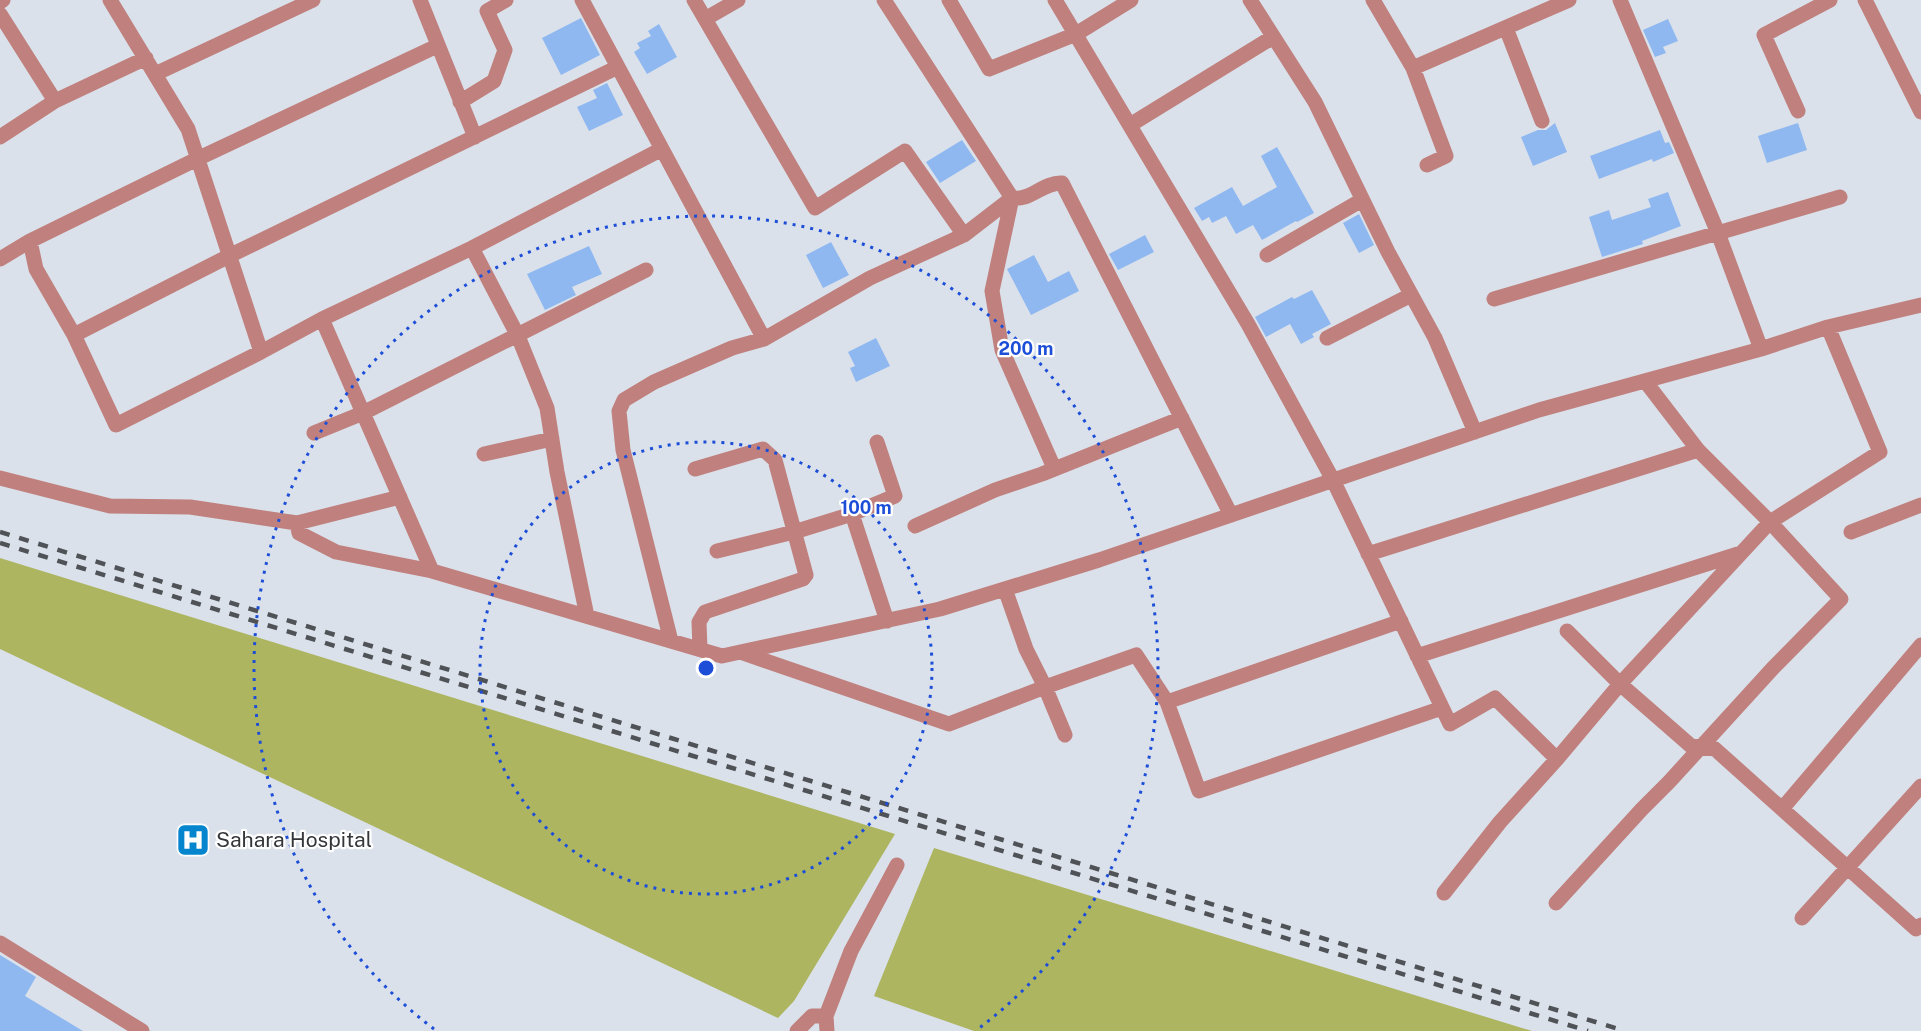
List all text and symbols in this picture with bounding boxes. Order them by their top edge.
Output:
text: 200 m [999,338,1053,359]
text: 100 m [840,497,892,518]
centre of rings [696,658,716,678]
hospital icon: Sahara Hospital [175,822,211,858]
place label: Sahara Hospital [216,827,372,852]

